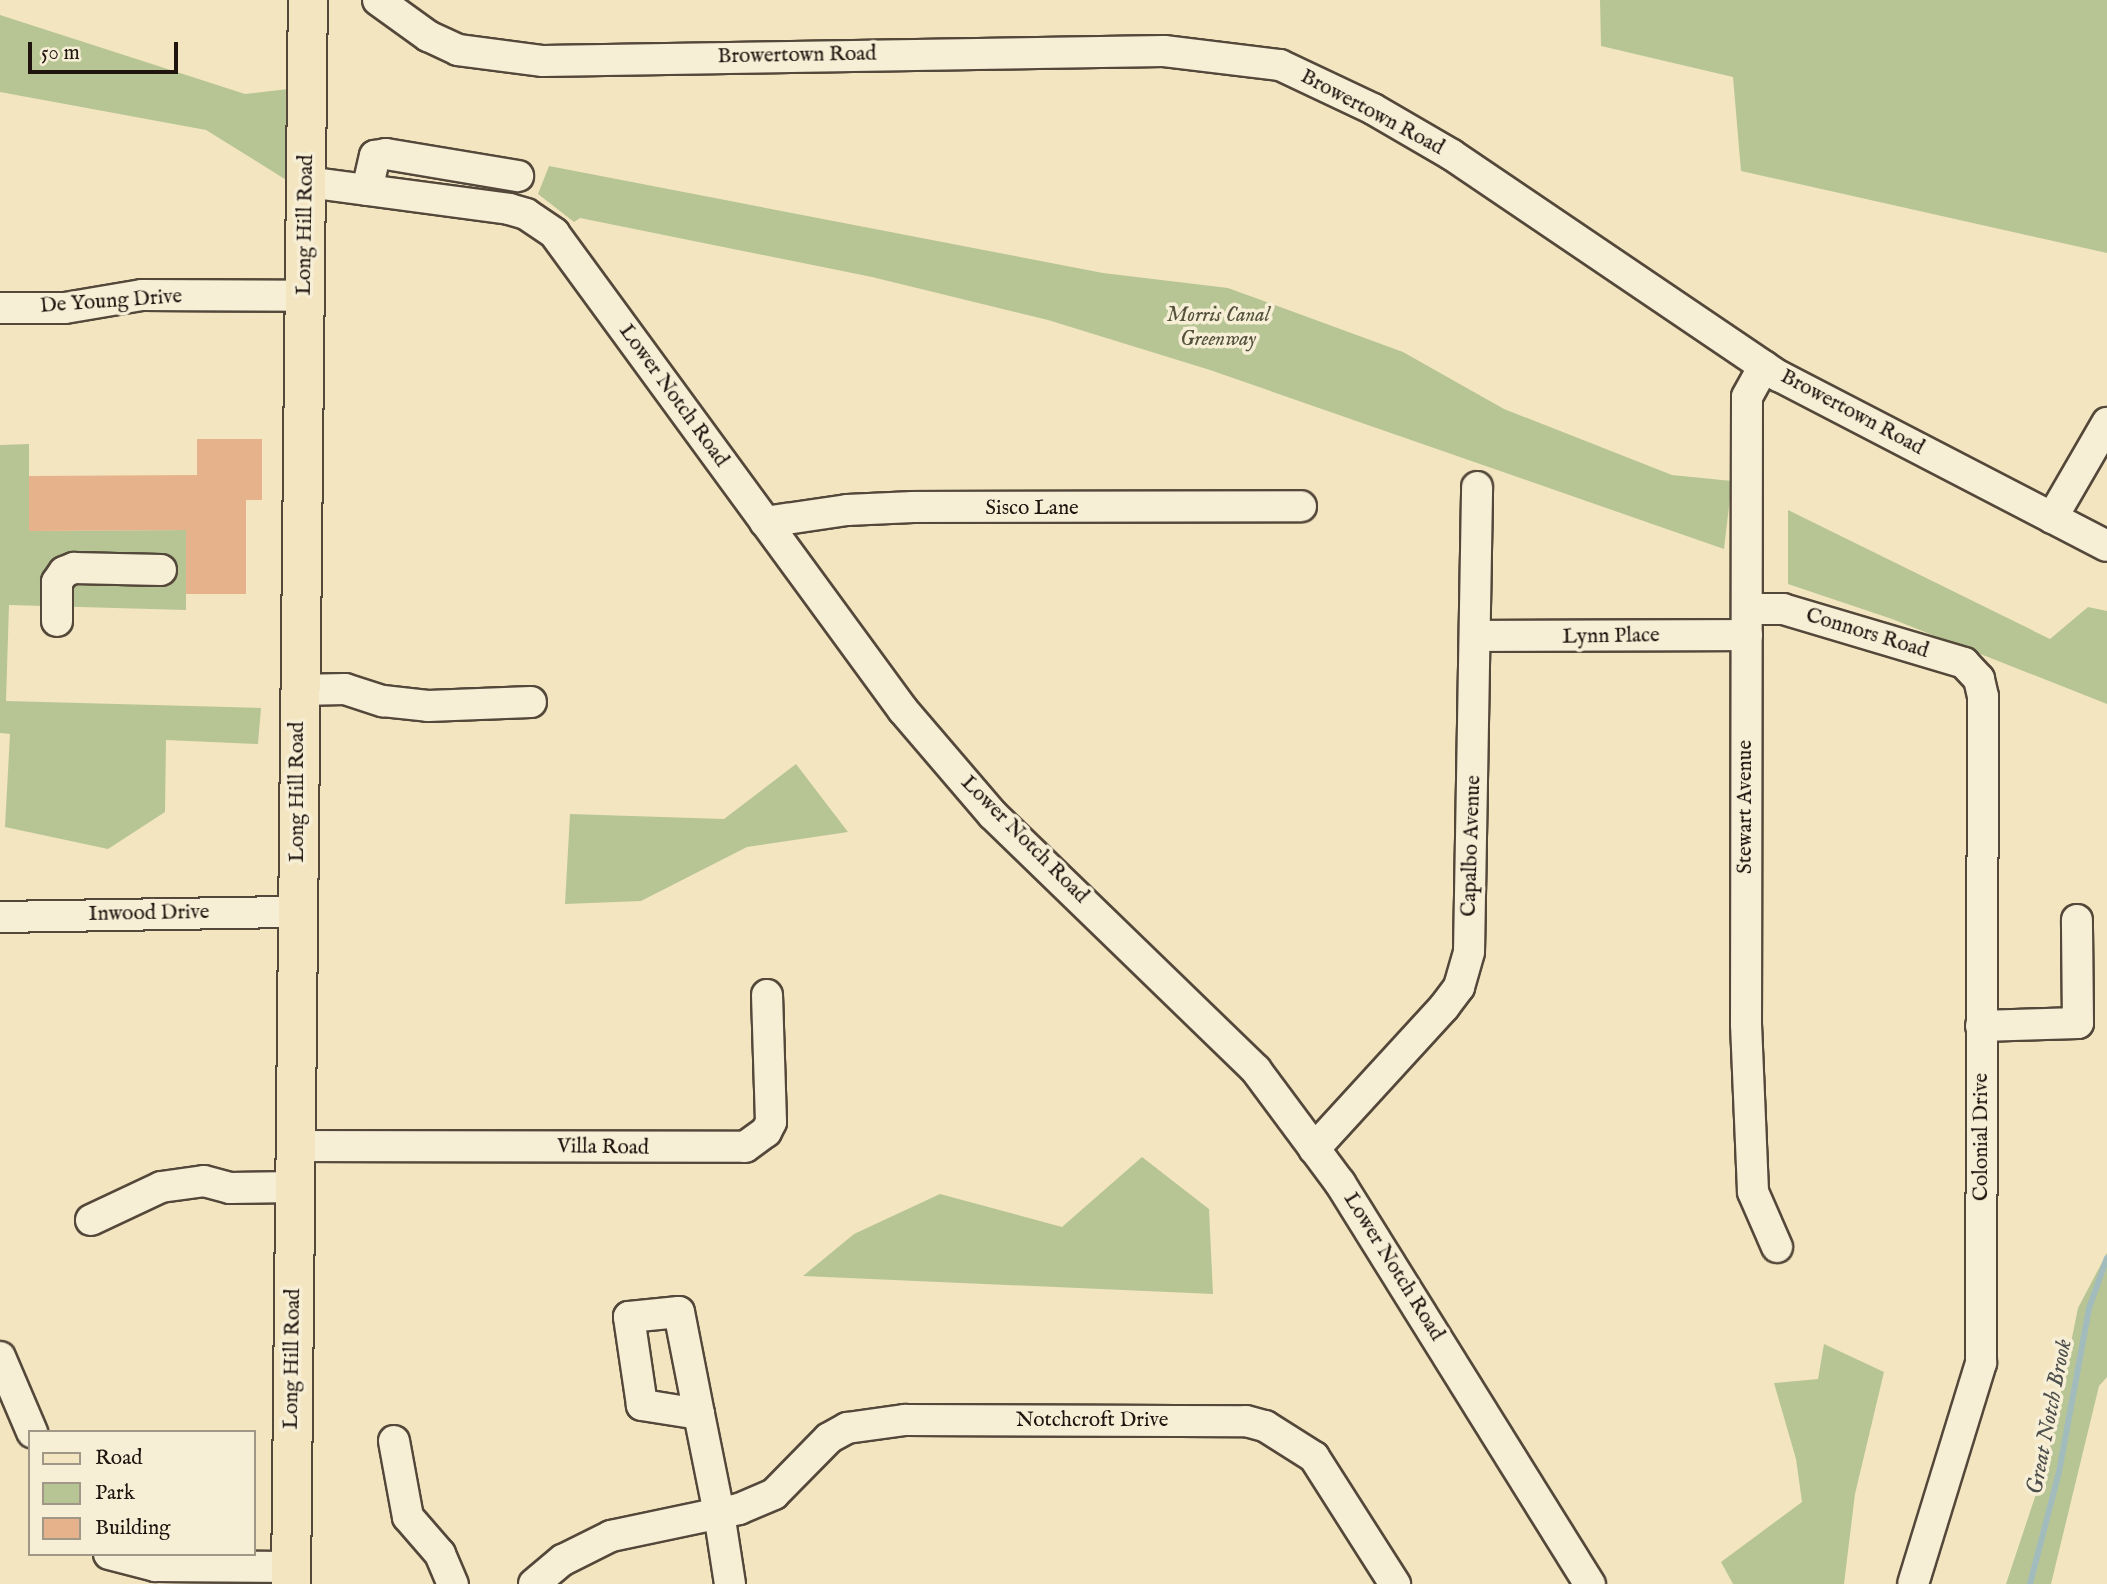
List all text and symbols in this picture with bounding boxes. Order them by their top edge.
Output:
scale bar [32,28,182,72]
text: 50 m [41,40,80,67]
street label: Browertown Road [717,42,877,70]
street label: Browertown Road [1296,65,1448,161]
street label: Long Hill Road [292,154,320,296]
street label: De Young Drive [39,284,183,320]
park label: Morris Canal Greenway [1166,303,1270,353]
street label: Lower Notch Road [613,320,733,472]
street label: Browertown Road [1776,365,1928,461]
street label: Sisco Lane [985,496,1079,522]
street label: Connors Road [1803,603,1931,665]
street label: Lynn Place [1562,624,1660,650]
street label: Long Hill Road [285,722,311,862]
street label: Stewart Avenue [1733,740,1759,874]
street label: Lower Notch Road [955,771,1093,909]
street label: Capalbo Avenue [1457,775,1487,917]
street label: Inwood Drive [88,900,210,928]
street label: Colonial Drive [1969,1073,1995,1201]
street label: Villa Road [557,1135,649,1161]
street label: Lower Notch Road [1337,1188,1449,1346]
street label: Long Hill Road [279,1288,307,1430]
water label: Great Notch Brook [2021,1337,2079,1497]
street label: Notchcroft Drive [1016,1408,1168,1434]
legend [28,1430,256,1556]
text: Road [95,1445,142,1472]
text: Park [95,1480,135,1507]
text: Building [95,1515,170,1542]

